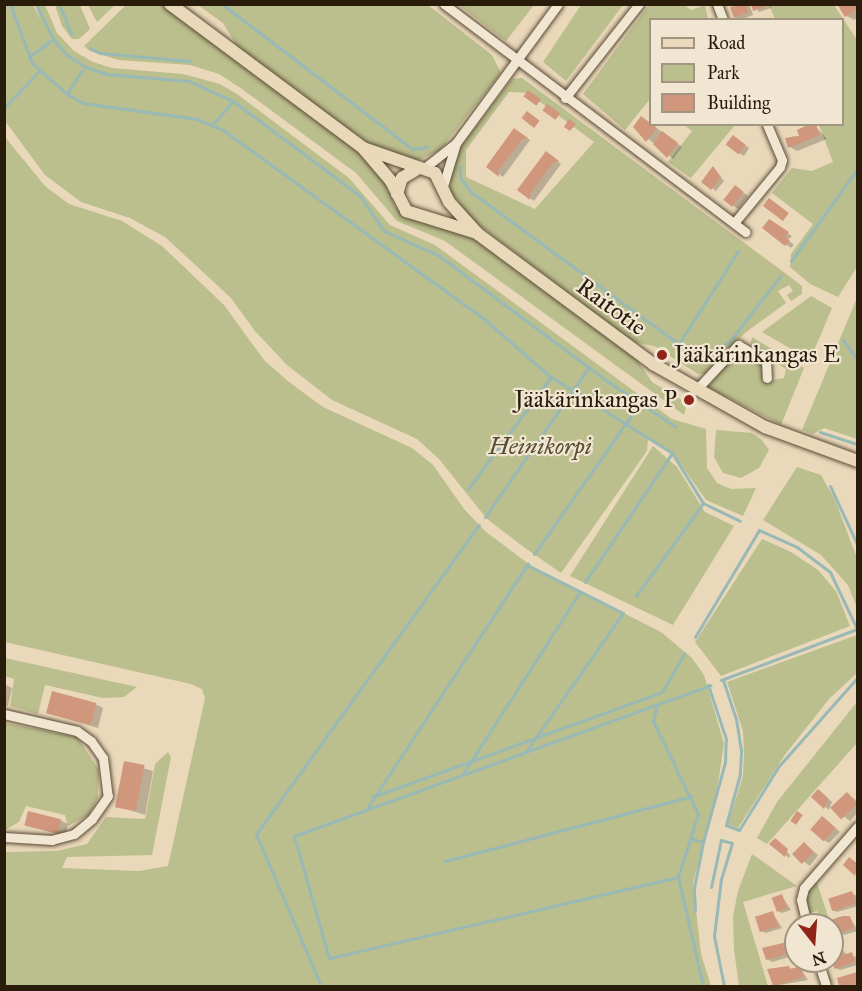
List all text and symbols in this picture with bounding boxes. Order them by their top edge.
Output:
legend [649,18,844,126]
text: Road [707,32,745,54]
text: Park [707,62,740,84]
text: Building [707,92,770,114]
street label: Raitotie [570,272,652,342]
place label: Jääkärinkangas E [674,341,840,369]
marker: Jääkärinkangas E [655,348,669,362]
place label: Jääkärinkangas P [514,386,677,414]
marker: Jääkärinkangas P [682,393,696,407]
park label: Heinikorpi [488,433,592,461]
north arrow [784,913,844,973]
text: N [810,948,828,970]

